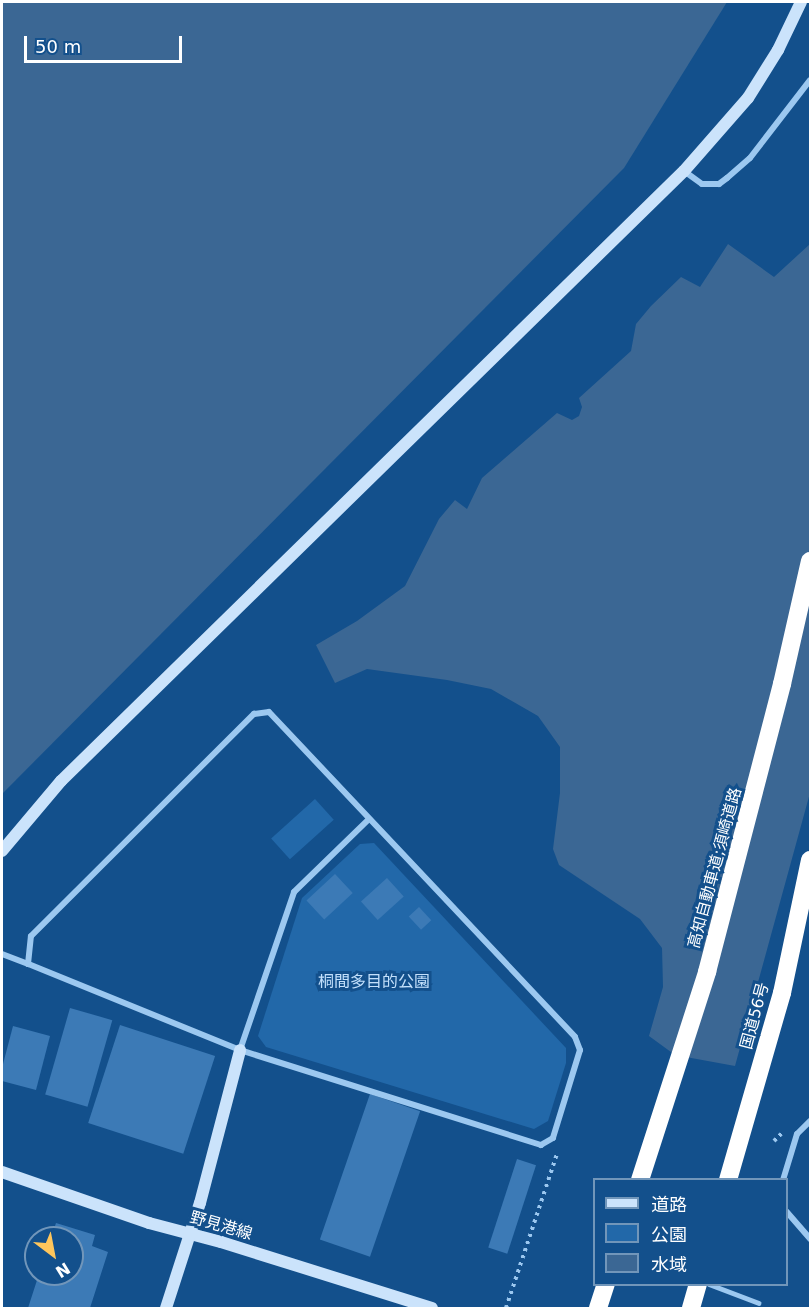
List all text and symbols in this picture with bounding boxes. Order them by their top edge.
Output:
scale bar [27,24,184,62]
text: 50 m [35,36,81,57]
street label: 高知自動車道;須崎道路 [684,786,746,950]
park label: 桐間多目的公園 [318,972,430,992]
street label: 国道56号 [737,981,773,1051]
legend [593,1178,788,1286]
text: 道路 [651,1194,687,1215]
street label: 野見港線 [188,1208,254,1244]
text: 公園 [651,1224,687,1245]
north arrow [24,1226,84,1286]
text: 水域 [651,1254,687,1275]
text: N [52,1258,73,1282]

